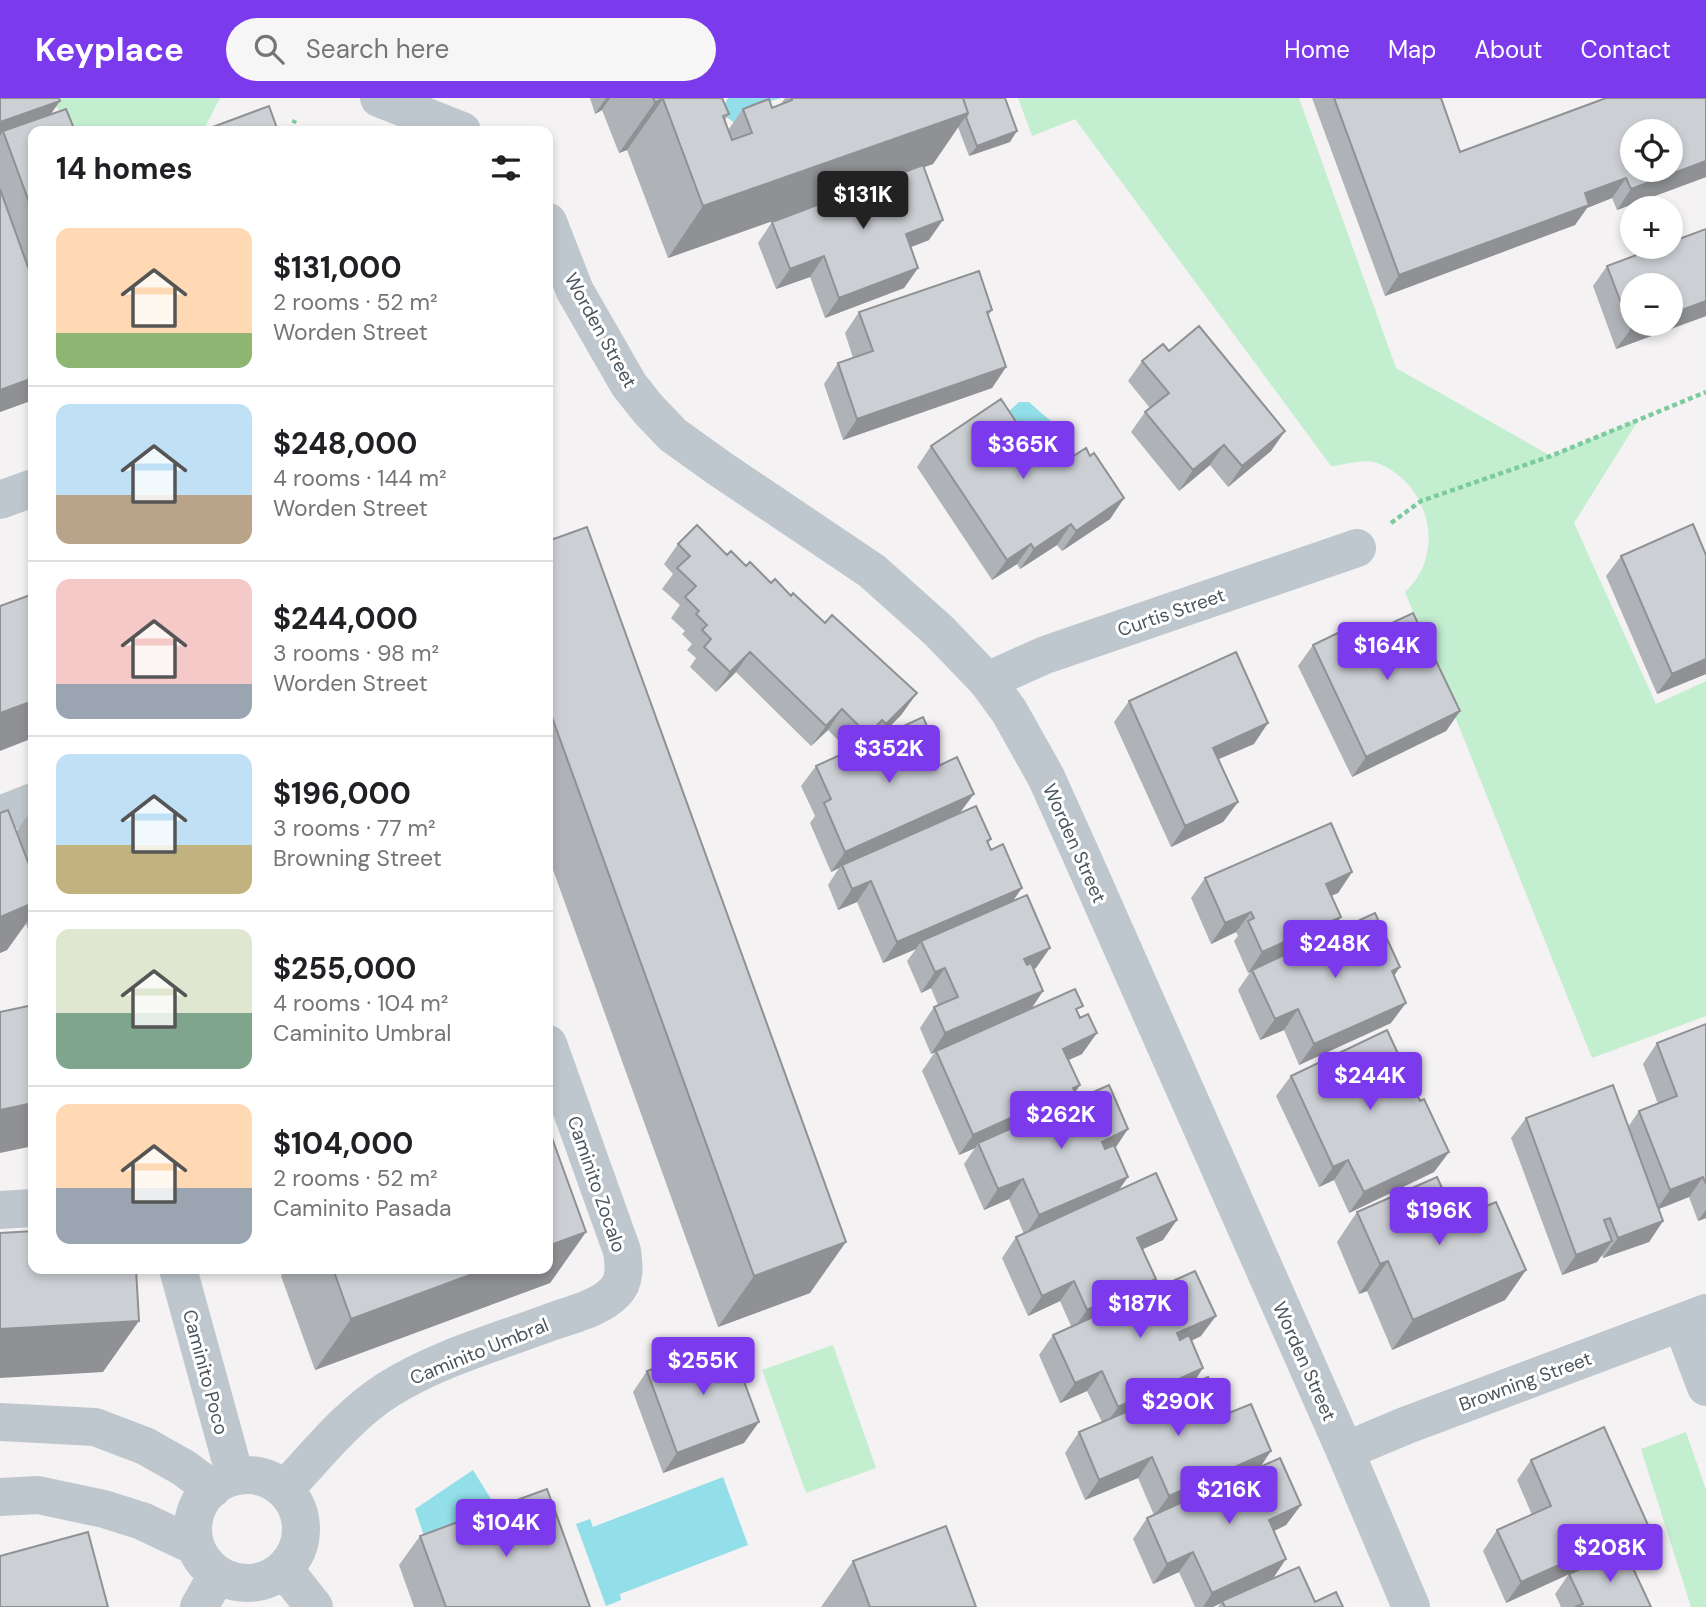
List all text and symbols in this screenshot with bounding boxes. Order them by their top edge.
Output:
search box [226,18,716,81]
text: Keyplace [35,28,184,71]
icon: search [250,30,288,68]
text: Search here [306,32,449,66]
text: Home [1284,34,1350,65]
text: Map [1388,34,1436,65]
text: About [1474,34,1543,65]
text: Contact [1581,34,1671,65]
map controls [1620,119,1683,336]
button: locate [1620,119,1683,182]
text: 14 homes [56,149,193,188]
icon: filters [487,149,525,187]
pin: $131K [814,172,912,231]
text: $131K [833,179,893,209]
button: + [1620,196,1683,259]
text: $131,000 [273,248,402,287]
icon: home [112,256,196,340]
street label: Worden Street [559,268,642,392]
button: − [1620,273,1683,336]
text: 2 rooms · 52 m² [273,287,438,317]
text: Worden Street [273,317,428,347]
pin: $365K [974,422,1072,481]
text: $248,000 [273,424,417,463]
text: $365K [987,429,1059,459]
icon: home [112,432,196,516]
text: 4 rooms · 144 m² [273,463,447,493]
text: Worden Street [273,493,428,523]
street label: Curtis Street [1114,582,1228,643]
text: $244,000 [273,599,418,638]
icon: home [112,607,196,691]
pin: $164K [1338,622,1436,682]
text: $164K [1354,630,1420,660]
text: 3 rooms · 98 m² [273,638,439,668]
text: Worden Street [273,668,428,698]
pin: $352K [840,726,938,785]
text: $352K [854,733,924,763]
text: $196,000 [273,774,411,813]
street label: Worden Street [1037,780,1112,907]
icon: home [112,782,196,866]
text: 3 rooms · 77 m² [273,813,436,843]
text: Browning Street [273,843,442,873]
pin: $248K [1286,920,1384,980]
text: $248K [1299,928,1371,958]
text: $255,000 [273,949,417,988]
icon: home [112,957,196,1041]
text: 4 rooms · 104 m² [273,988,448,1018]
text: Caminito Umbral [273,1018,451,1048]
pin: $244K [1321,1052,1419,1112]
text: $244K [1334,1060,1406,1090]
pin: $262K [1012,1091,1110,1151]
text: $262K [1026,1099,1096,1129]
street label: Caminito Zocalo [561,1113,632,1256]
text: $104,000 [273,1124,413,1163]
icon: home [112,1132,196,1216]
text: 2 rooms · 52 m² [273,1163,438,1193]
pin: $196K [1390,1188,1488,1247]
text: Caminito Pasada [273,1193,452,1223]
text: $196K [1406,1195,1472,1225]
pin: $187K [1091,1280,1189,1340]
text: $187K [1108,1288,1172,1318]
street label: Worden Street [1267,1298,1342,1425]
street label: Caminito Poco [177,1307,234,1437]
street label: Caminito Umbral [406,1312,552,1391]
pin: $255K [654,1338,752,1397]
text: $255K [668,1345,738,1375]
street label: Browning Street [1455,1346,1595,1417]
pin: $290K [1129,1378,1227,1438]
text: $290K [1142,1386,1214,1416]
pin: $216K [1180,1466,1278,1526]
text: $216K [1196,1474,1262,1504]
pin: $104K [457,1500,555,1559]
text: $104K [472,1507,540,1537]
pin: $208K [1561,1524,1659,1584]
text: $208K [1574,1532,1646,1562]

